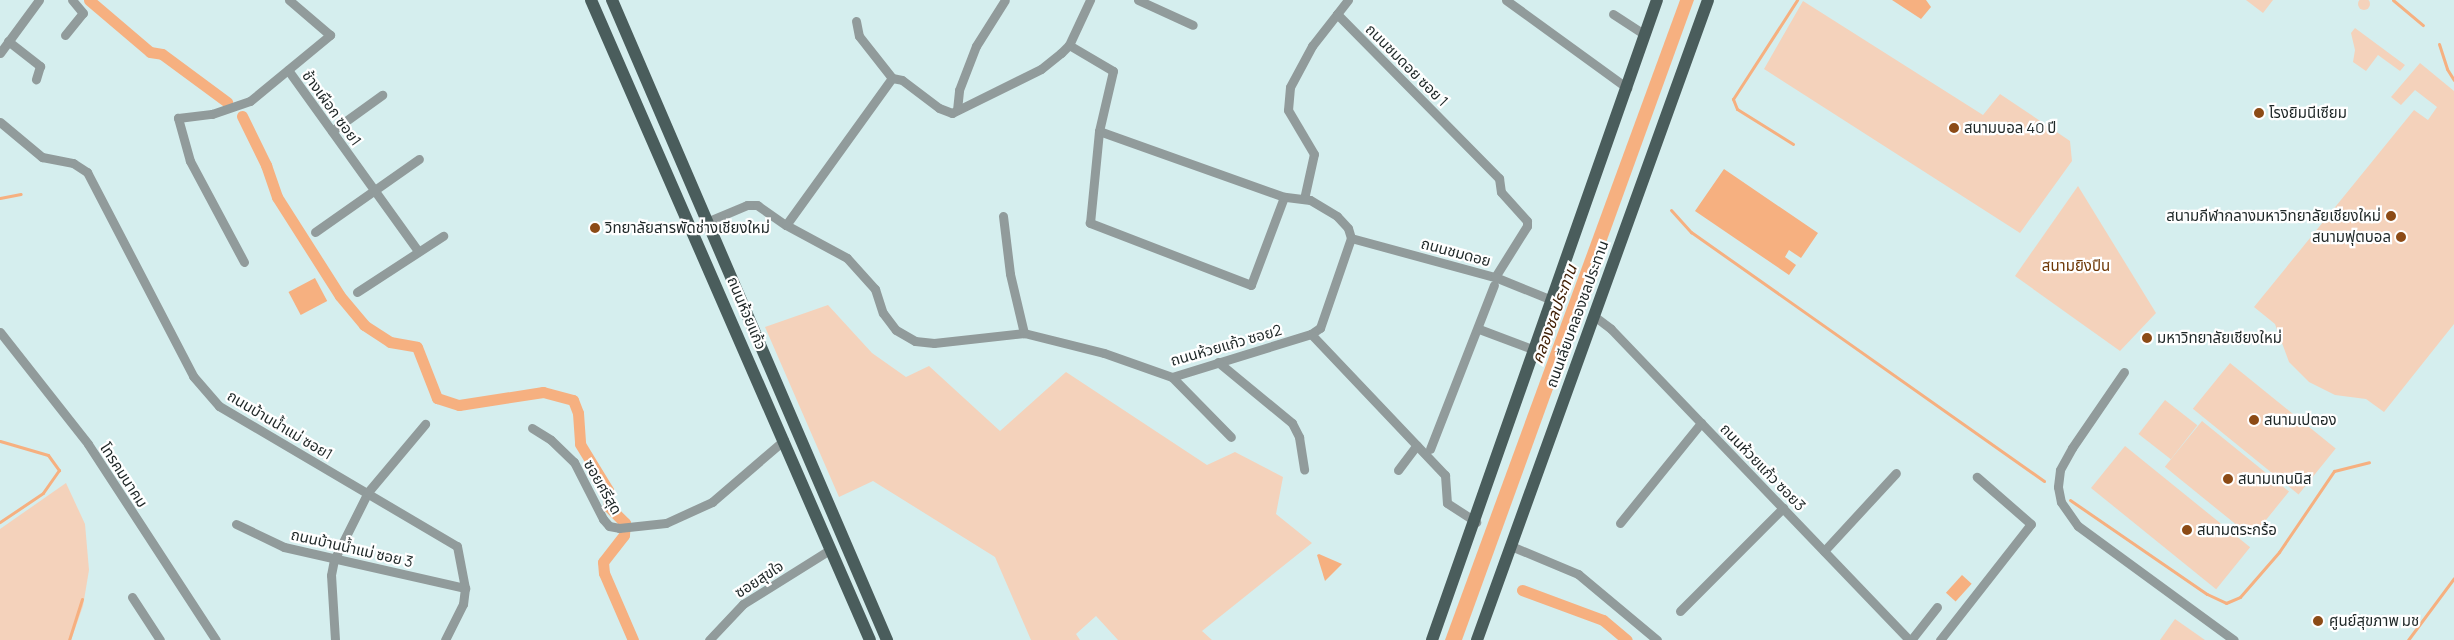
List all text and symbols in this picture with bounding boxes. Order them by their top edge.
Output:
street label: ถนนชมดอย ซอย 1 [1362,20,1452,110]
street label: ช้างเผือก ซอย1 [299,67,365,149]
place label: โรงยิมนีเซียม [2269,104,2347,122]
marker: โรงยิมนีเซียม [2253,107,2265,119]
place label: สนามบอล 40 ปี [1964,119,2056,137]
marker: สนามบอล 40 ปี [1948,122,1960,134]
place label: สนามกีฬากลางมหาวิทยาลัยเชียงใหม่ [2166,207,2381,225]
marker: สนามกีฬากลางมหาวิทยาลัยเชียงใหม่ [2385,210,2397,222]
place label: วิทยาลัยสารพัดช่างเชียงใหม่ [605,219,770,237]
marker: วิทยาลัยสารพัดช่างเชียงใหม่ [589,222,601,234]
place label: สนามฟุตบอล [2312,228,2391,246]
marker: สนามฟุตบอล [2395,231,2407,243]
street label: ถนนชมดอย [1419,234,1493,270]
street label: ถนนเลียบคลองชลประทาน [1542,238,1612,390]
park label: สนามยิงปืน [2042,257,2110,275]
water label: คลองชลประทาน [1527,262,1581,366]
street label: ถนนห้วยแก้ว [724,274,770,352]
street label: ถนนห้วยแก้ว ซอย2 [1168,321,1284,369]
place label: มหาวิทยาลัยเชียงใหม่ [2157,329,2282,347]
marker: มหาวิทยาลัยเชียงใหม่ [2141,332,2153,344]
street label: ถนนบ้านน้ำแม่ ซอย1 [224,387,336,463]
place label: สนามเปตอง [2264,411,2337,429]
marker: สนามเปตอง [2248,414,2260,426]
street label: ถนนห้วยแก้ว ซอย3 [1717,420,1809,514]
street label: โทรคมนาคม [97,439,151,511]
street label: ซอยศรีสุด [580,456,626,518]
place label: สนามเทนนิส [2238,470,2312,488]
marker: สนามเทนนิส [2222,473,2234,485]
place label: สนามตระกร้อ [2197,521,2277,539]
marker: สนามตระกร้อ [2181,524,2193,536]
street label: ถนนบ้านน้ำแม่ ซอย 3 [289,525,415,571]
street label: ซอยสุขใจ [731,557,787,601]
place label: ศูนย์สุขภาพ มช [2329,612,2419,630]
marker: ศูนย์สุขภาพ มช [2311,614,2325,628]

